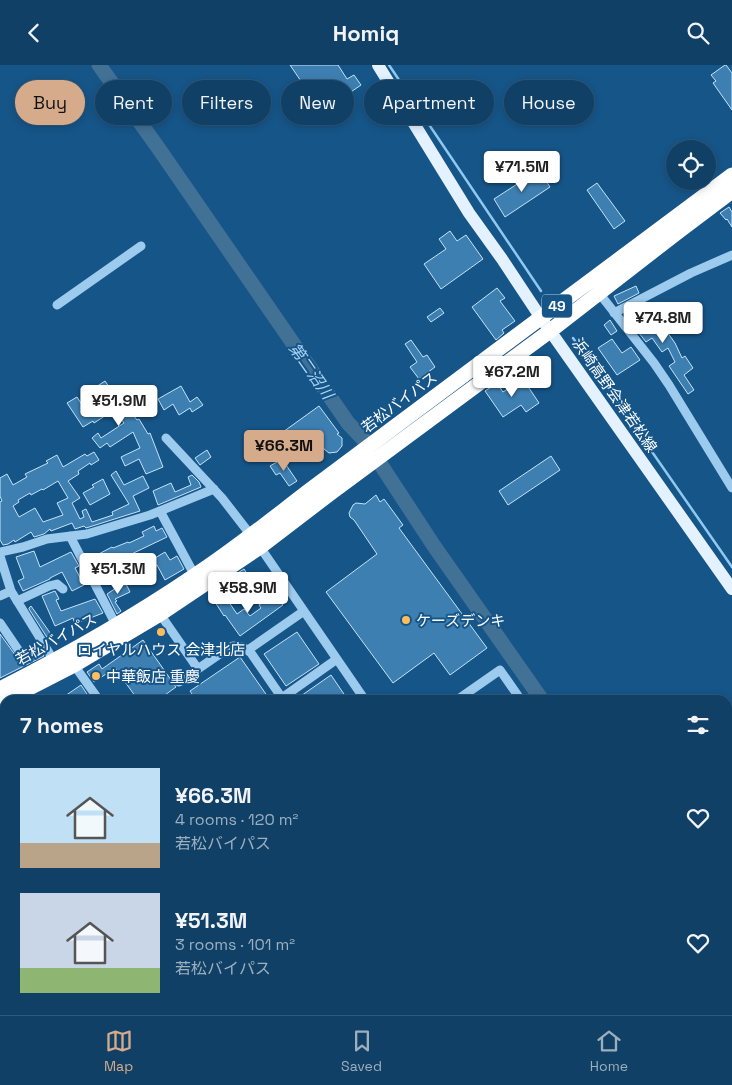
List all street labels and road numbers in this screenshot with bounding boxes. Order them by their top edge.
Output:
road number: 49 [542,295,572,317]
street label: 浜崎高野会津若松線 [568,334,662,456]
street label: 若松バイパス [357,367,441,437]
street label: 若松バイパス [12,609,100,669]

